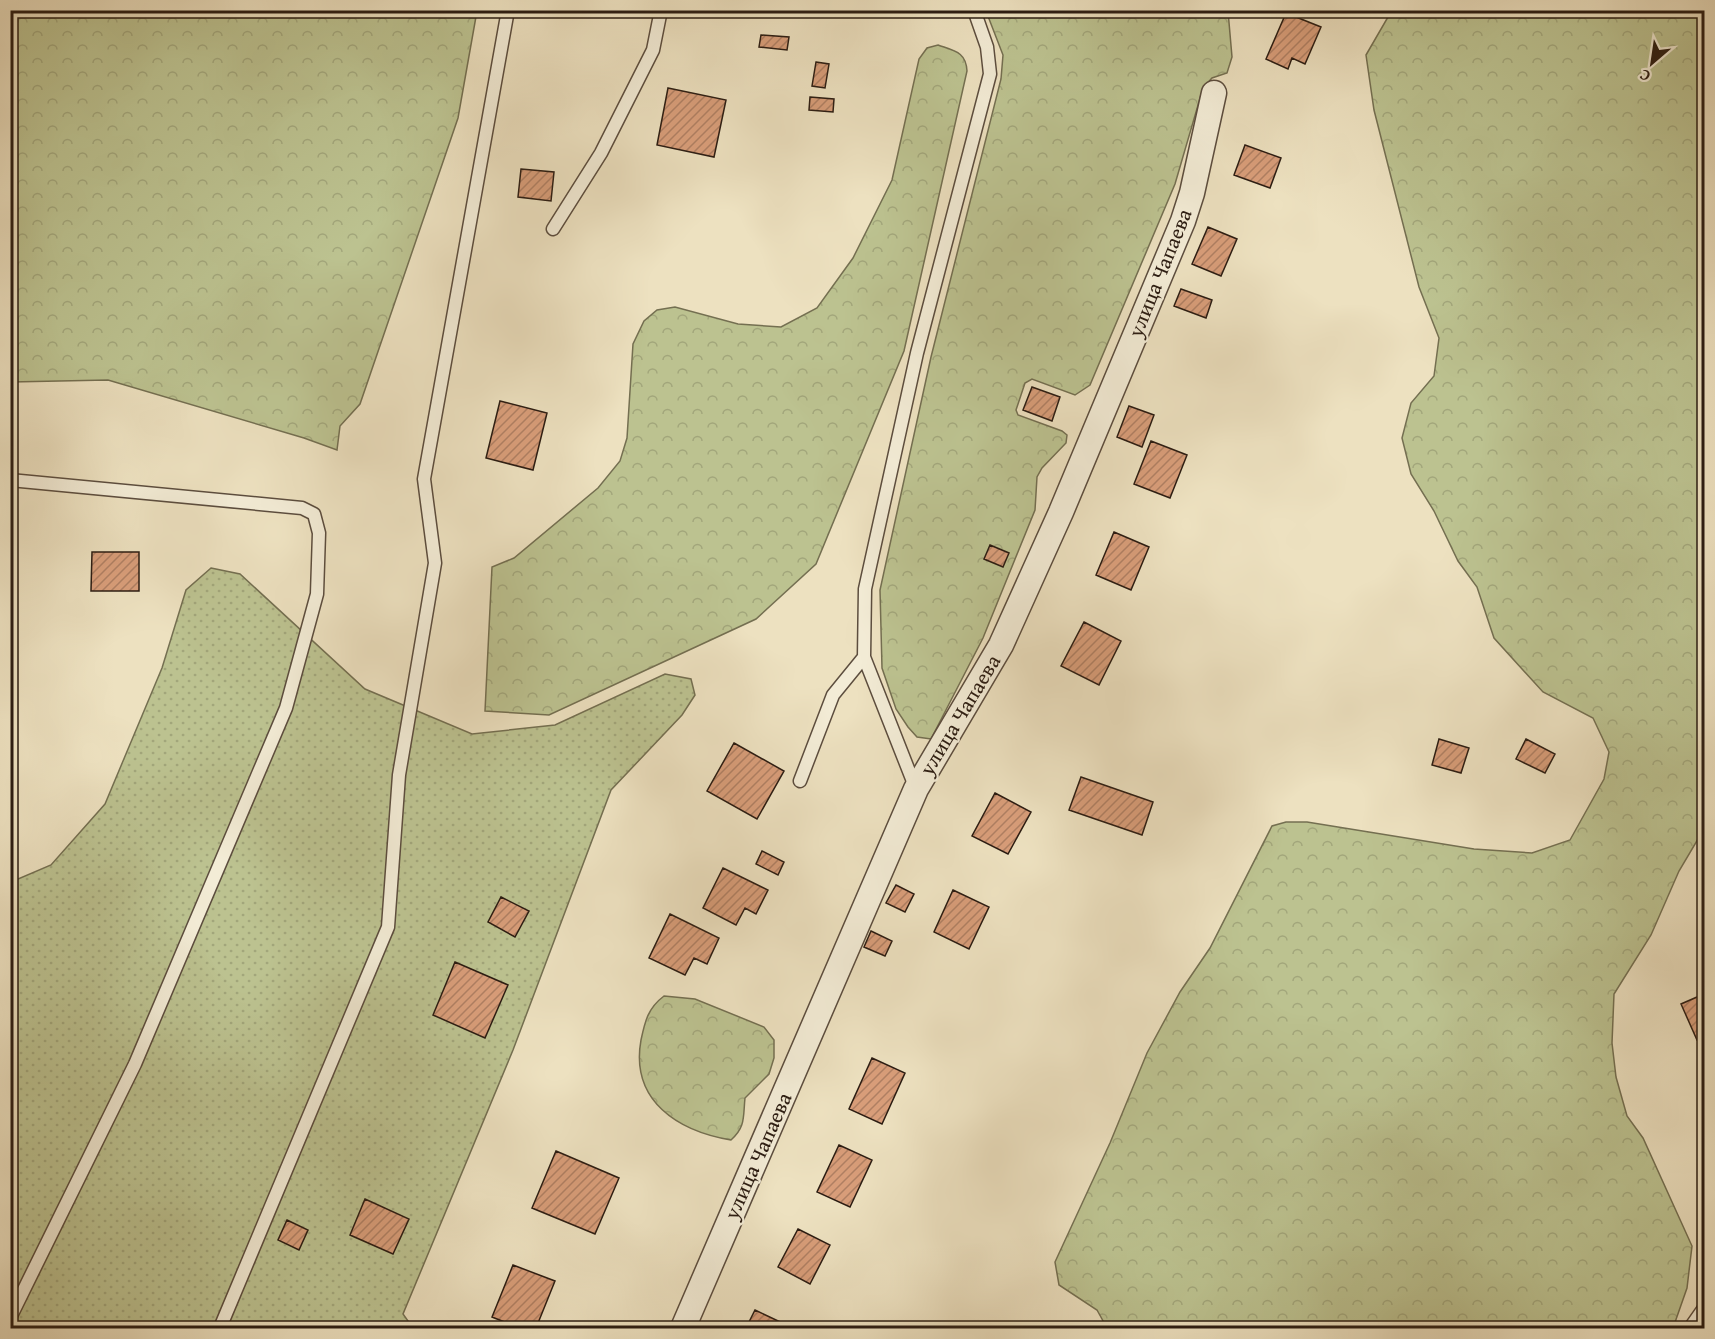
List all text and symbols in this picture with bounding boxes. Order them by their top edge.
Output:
north arrow [1622,33,1682,93]
text: С [1635,63,1655,89]
street label: улица Чапаева [1119,204,1199,343]
street label: улица Чапаева [911,648,1008,782]
street label: улица Чапаева [715,1087,799,1225]

